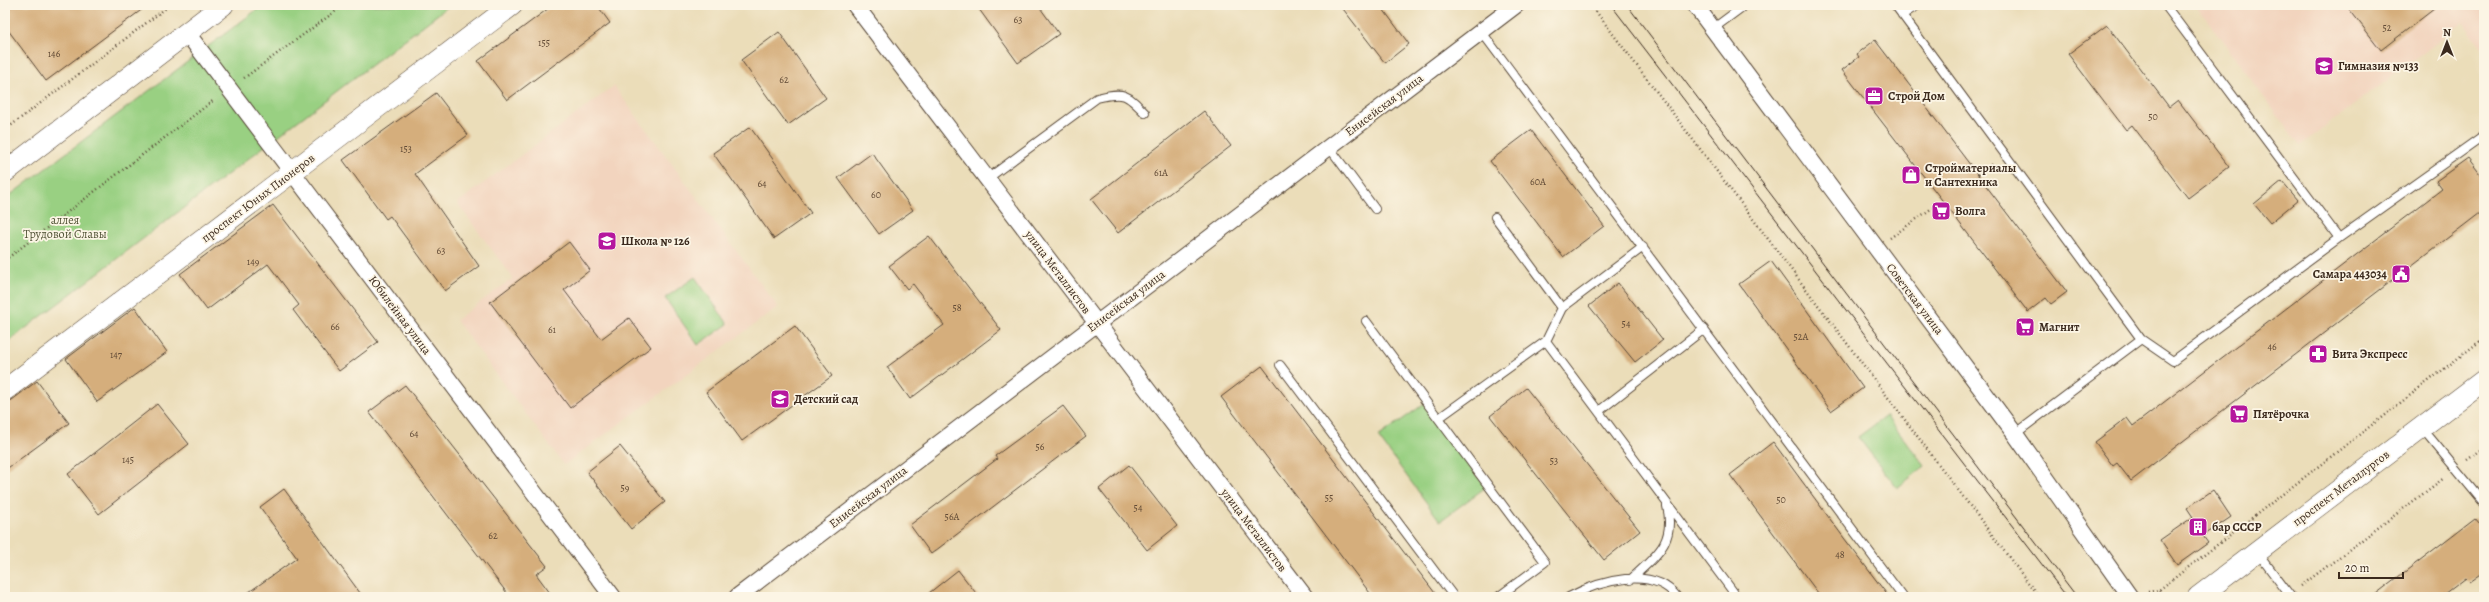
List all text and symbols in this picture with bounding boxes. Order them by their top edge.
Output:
house number: 63 [1014,13,1022,26]
house number: 52 [2382,21,2392,34]
north arrow [2427,22,2467,62]
text: N [2443,25,2451,40]
house number: 155 [538,36,550,49]
house number: 146 [48,47,61,60]
school or university icon: Гимназия №133 [2313,55,2335,77]
place label: Гимназия №133 [2338,58,2419,74]
street label: Енисейская улица [1342,70,1427,140]
house number: 62 [779,73,789,86]
office icon: Строй Дом [1863,85,1885,107]
place label: Строй Дом [1888,88,1945,104]
house number: 50 [2148,110,2158,123]
house number: 153 [400,142,412,155]
street label: проспект Юных Пионеров [198,150,318,246]
place label: Стройматериалы и Сантехника [1925,160,2016,190]
shop icon: Стройматериалы и Сантехника [1900,164,1922,186]
house number: 61А [1154,166,1168,179]
house number: 60А [1530,175,1546,188]
house number: 64 [757,177,767,190]
house number: 60 [871,188,881,201]
supermarket icon: Волга [1930,200,1952,222]
place label: Волга [1955,203,1986,219]
park label: аллея Трудовой Славы [23,212,107,242]
street label: улица Металлистов [1021,226,1095,317]
school or university icon: Школа № 126 [596,230,618,252]
place label: Школа № 126 [621,233,690,249]
house number: 63 [437,244,445,257]
house number: 149 [247,255,260,268]
street label: Советская улица [1883,260,1947,338]
public building icon: Самара 443034 [2390,263,2412,285]
street label: Енисейская улица [1084,266,1169,336]
place label: Самара 443034 [2313,266,2387,282]
street label: Юбилейная улица [365,272,435,358]
house number: 58 [952,301,962,314]
supermarket icon: Магнит [2014,316,2036,338]
house number: 54 [1622,317,1631,330]
place label: Магнит [2039,319,2080,335]
house number: 66 [330,320,340,333]
house number: 61 [548,323,557,336]
house number: 52А [1794,330,1809,343]
house number: 46 [2267,340,2277,353]
pharmacy icon: Вита Экспресс [2307,343,2329,365]
place label: Вита Экспресс [2332,346,2408,362]
house number: 147 [110,348,123,361]
school or university icon: Детский сад [769,388,791,410]
place label: Детский сад [794,391,858,407]
supermarket icon: Пятёрочка [2228,403,2250,425]
place label: Пятёрочка [2253,406,2310,422]
house number: 64 [409,427,419,440]
house number: 56 [1036,440,1045,453]
street label: проспект Металлургов [2289,446,2393,530]
house number: 145 [122,453,134,466]
house number: 53 [1550,454,1558,467]
street label: Енисейская улица [826,462,911,532]
house number: 59 [621,481,630,494]
street label: улица Металлистов [1217,484,1291,575]
house number: 55 [1325,491,1333,504]
house number: 50 [1776,493,1786,506]
house number: 54 [1134,501,1143,514]
house number: 56А [945,510,960,523]
building icon: бар СССР [2187,516,2209,538]
place label: бар СССР [2212,519,2261,535]
house number: 62 [488,529,498,542]
house number: 48 [1835,548,1845,561]
scale bar [2339,554,2403,580]
text: 20 m [2345,560,2369,576]

